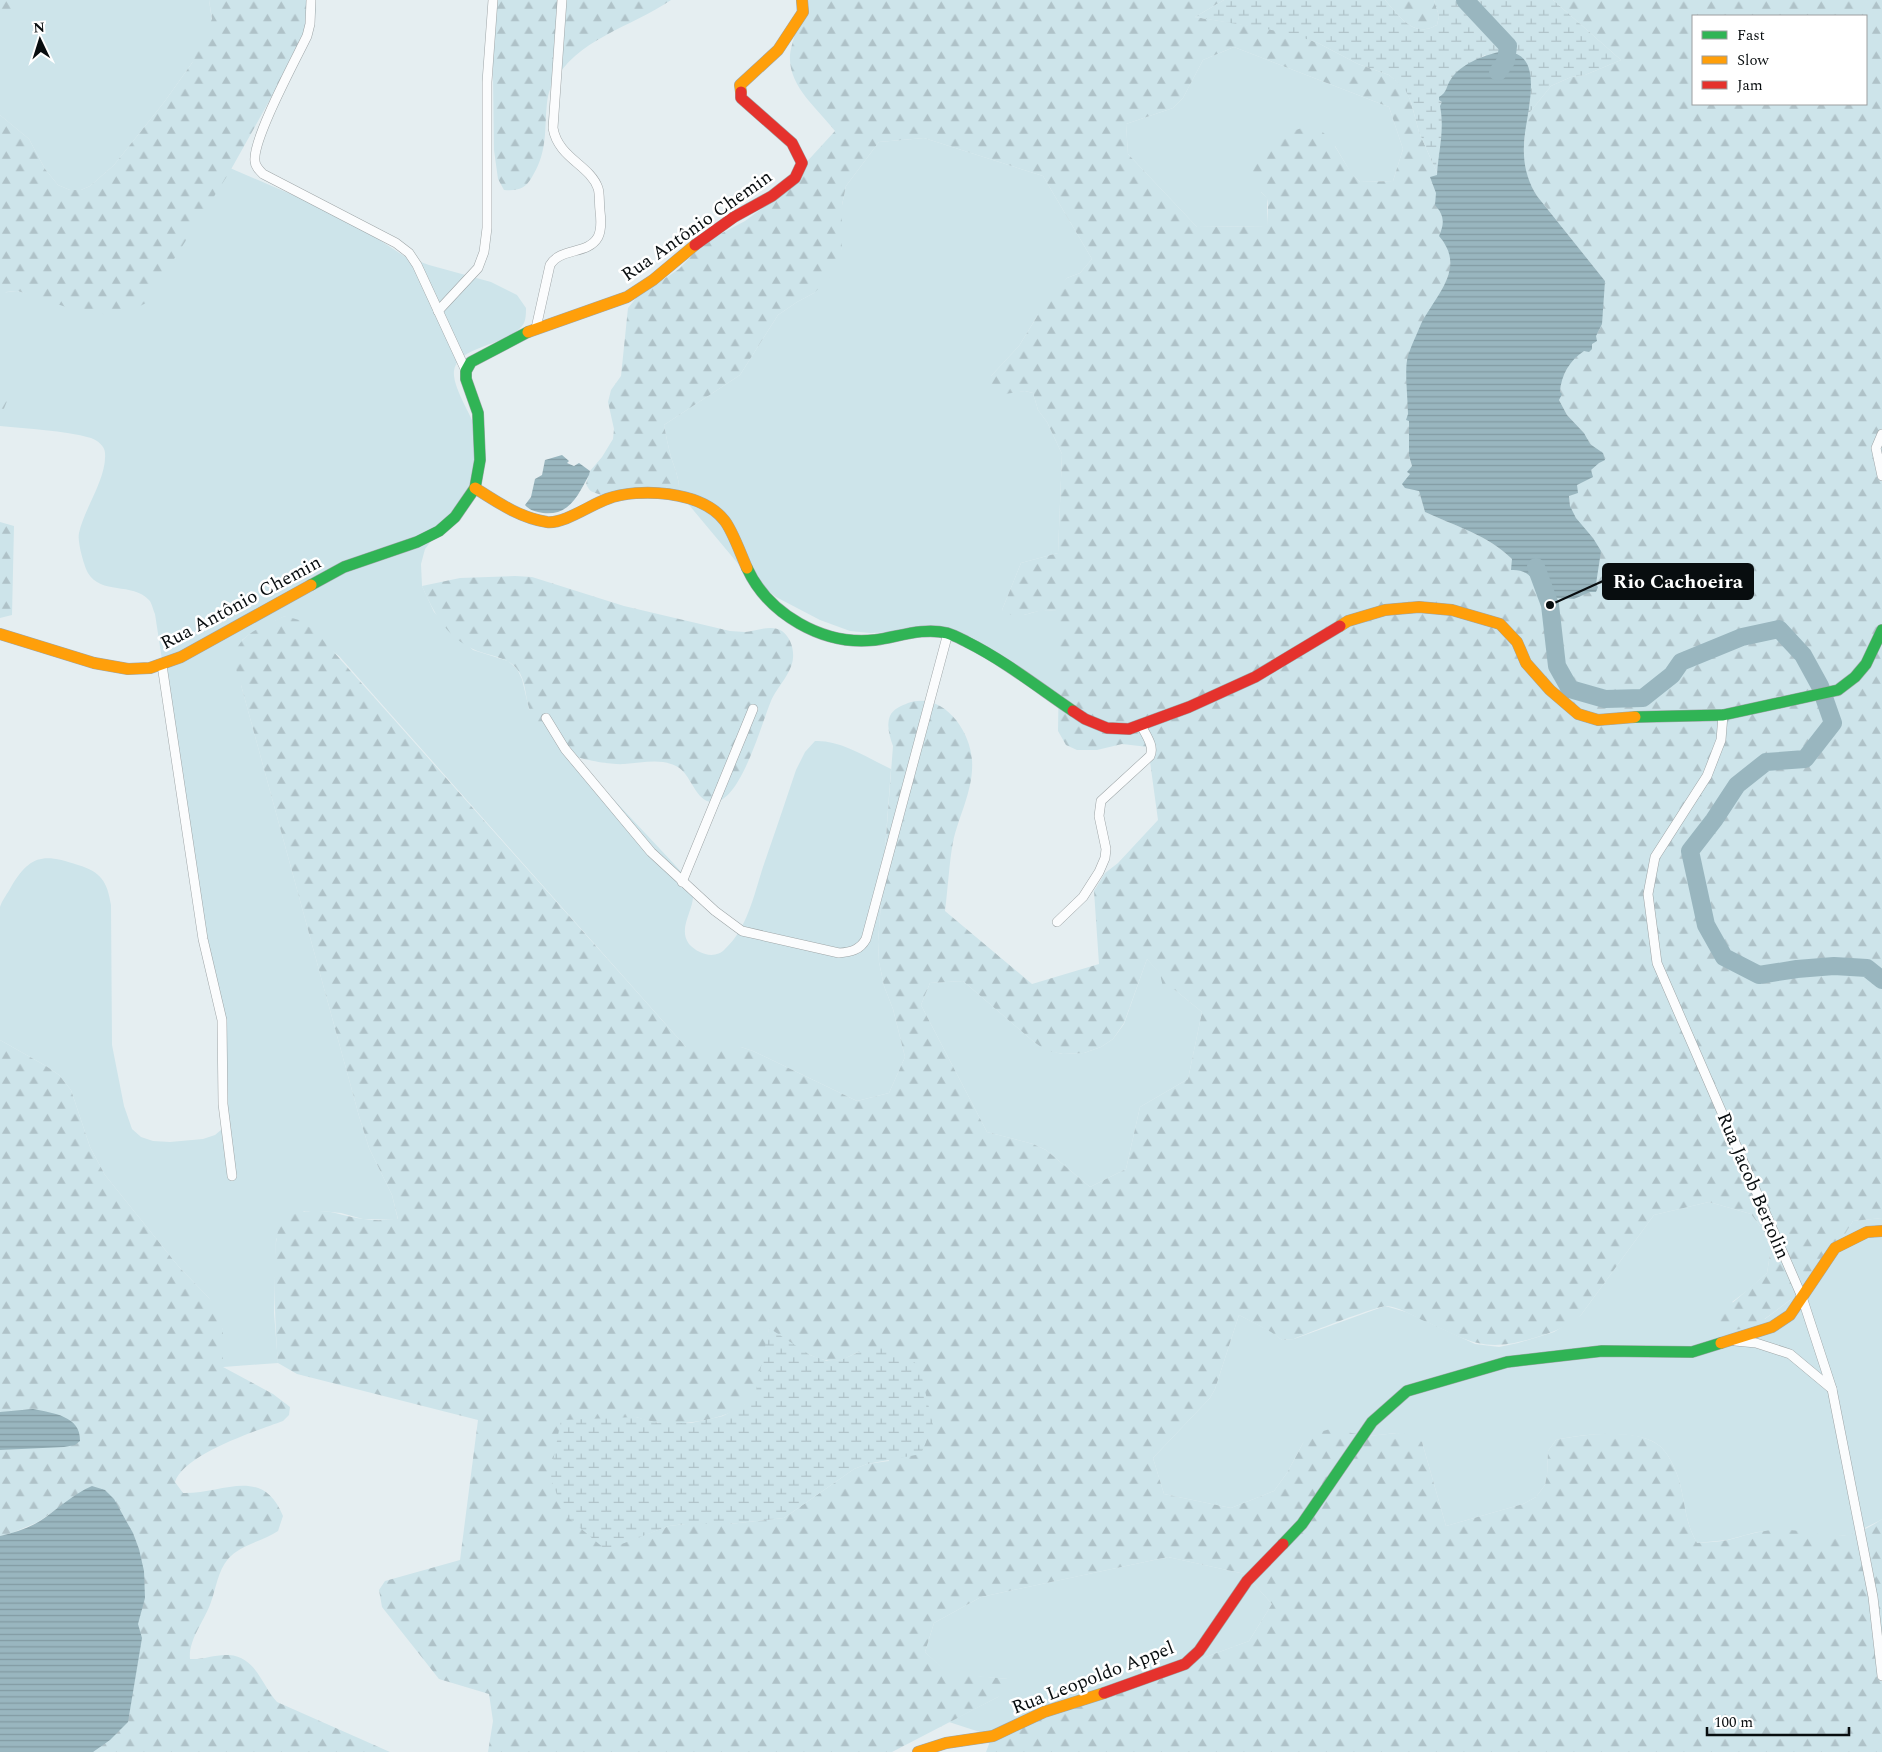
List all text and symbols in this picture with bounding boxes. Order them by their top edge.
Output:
north arrow [15,15,65,65]
legend [1692,15,1867,105]
text: N [33,17,46,38]
text: Fast [1737,24,1765,47]
text: Slow [1737,49,1769,72]
text: Jam [1737,74,1763,97]
street label: Rua Antônio Chemin [615,163,779,289]
street label: Rua Antônio Chemin [155,548,327,658]
callout: Rio Cachoeira [1603,564,1753,599]
text: Rio Cachoeira [1613,567,1744,597]
street label: Rua Jacob Bertolin [1709,1108,1797,1264]
street label: Rua Leopoldo Appel [1008,1634,1178,1722]
scale bar [1707,1704,1850,1736]
text: 100 m [1714,1711,1753,1734]

